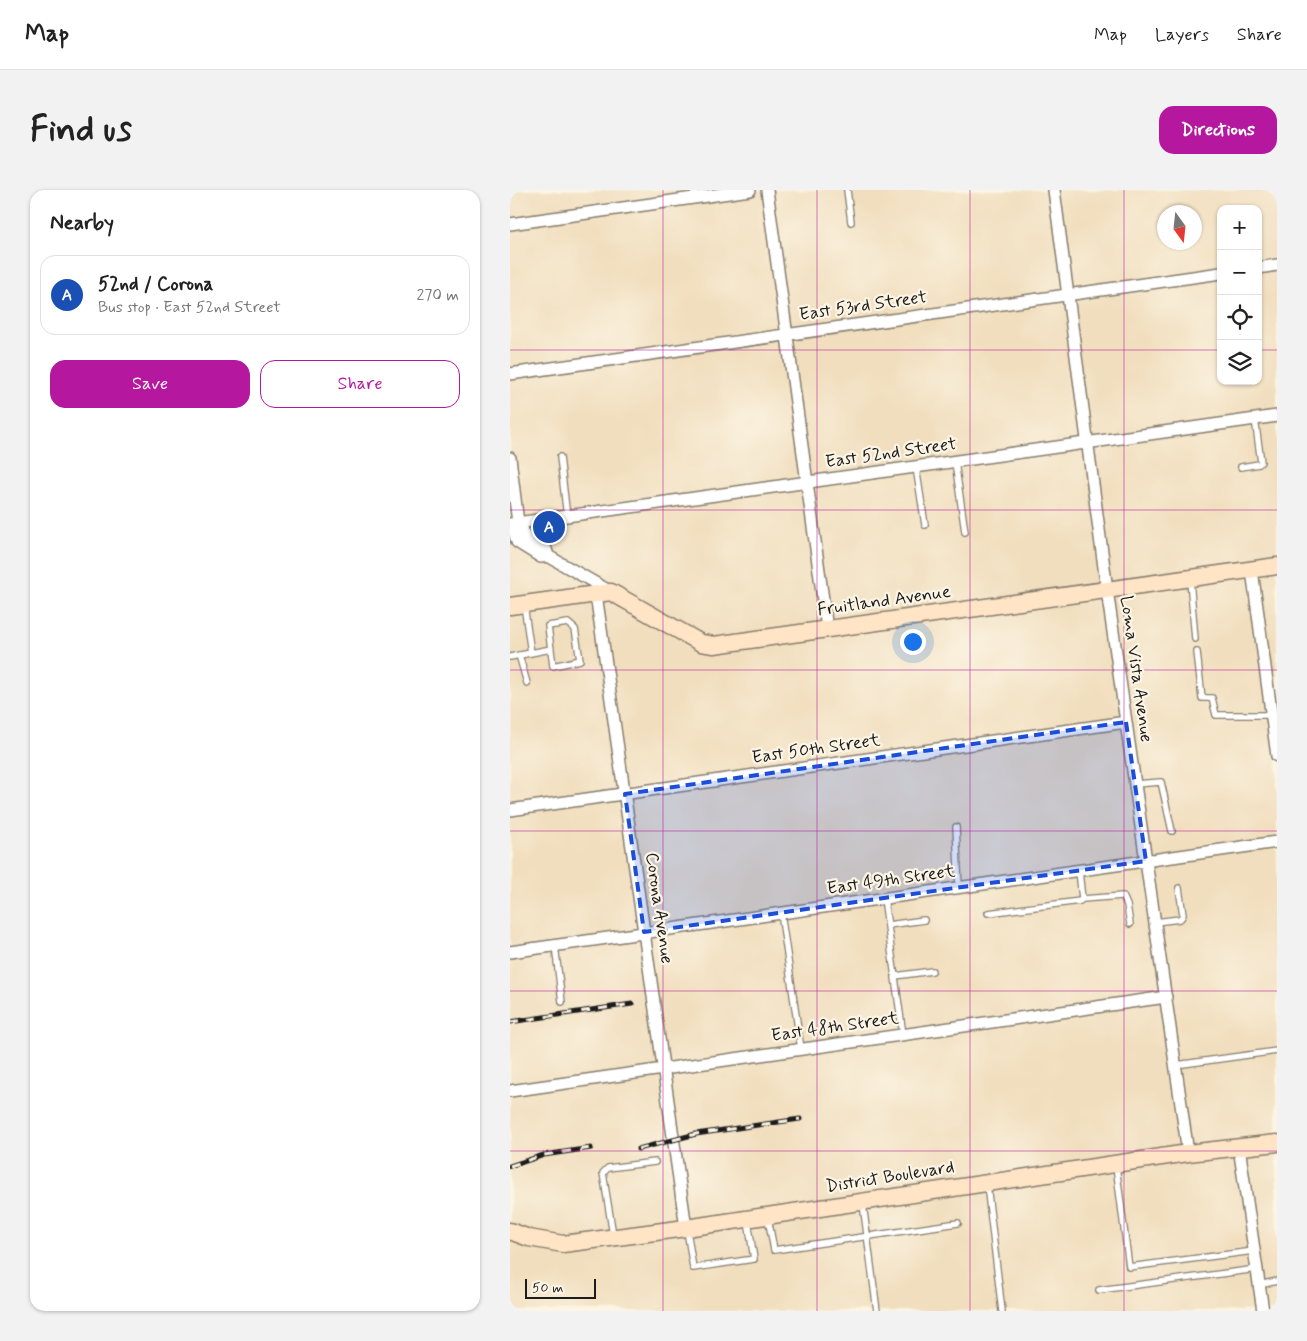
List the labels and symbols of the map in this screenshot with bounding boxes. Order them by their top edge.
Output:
north arrow [1157,205,1202,250]
street label: East 53rd Street [798,285,928,327]
street label: East 52nd Street [824,432,958,474]
pin: A [533,508,565,546]
street label: Fruitland Avenue [816,580,952,622]
street label: Loma Vista Avenue [1114,594,1158,744]
your location [900,629,926,655]
street label: East 50th Street [750,728,882,770]
street label: Corona Avenue [639,851,679,965]
street label: East 49th Street [825,859,957,901]
street label: East 48th Street [770,1006,901,1048]
street label: District Boulevard [824,1155,956,1199]
scale bar [525,1276,596,1299]

